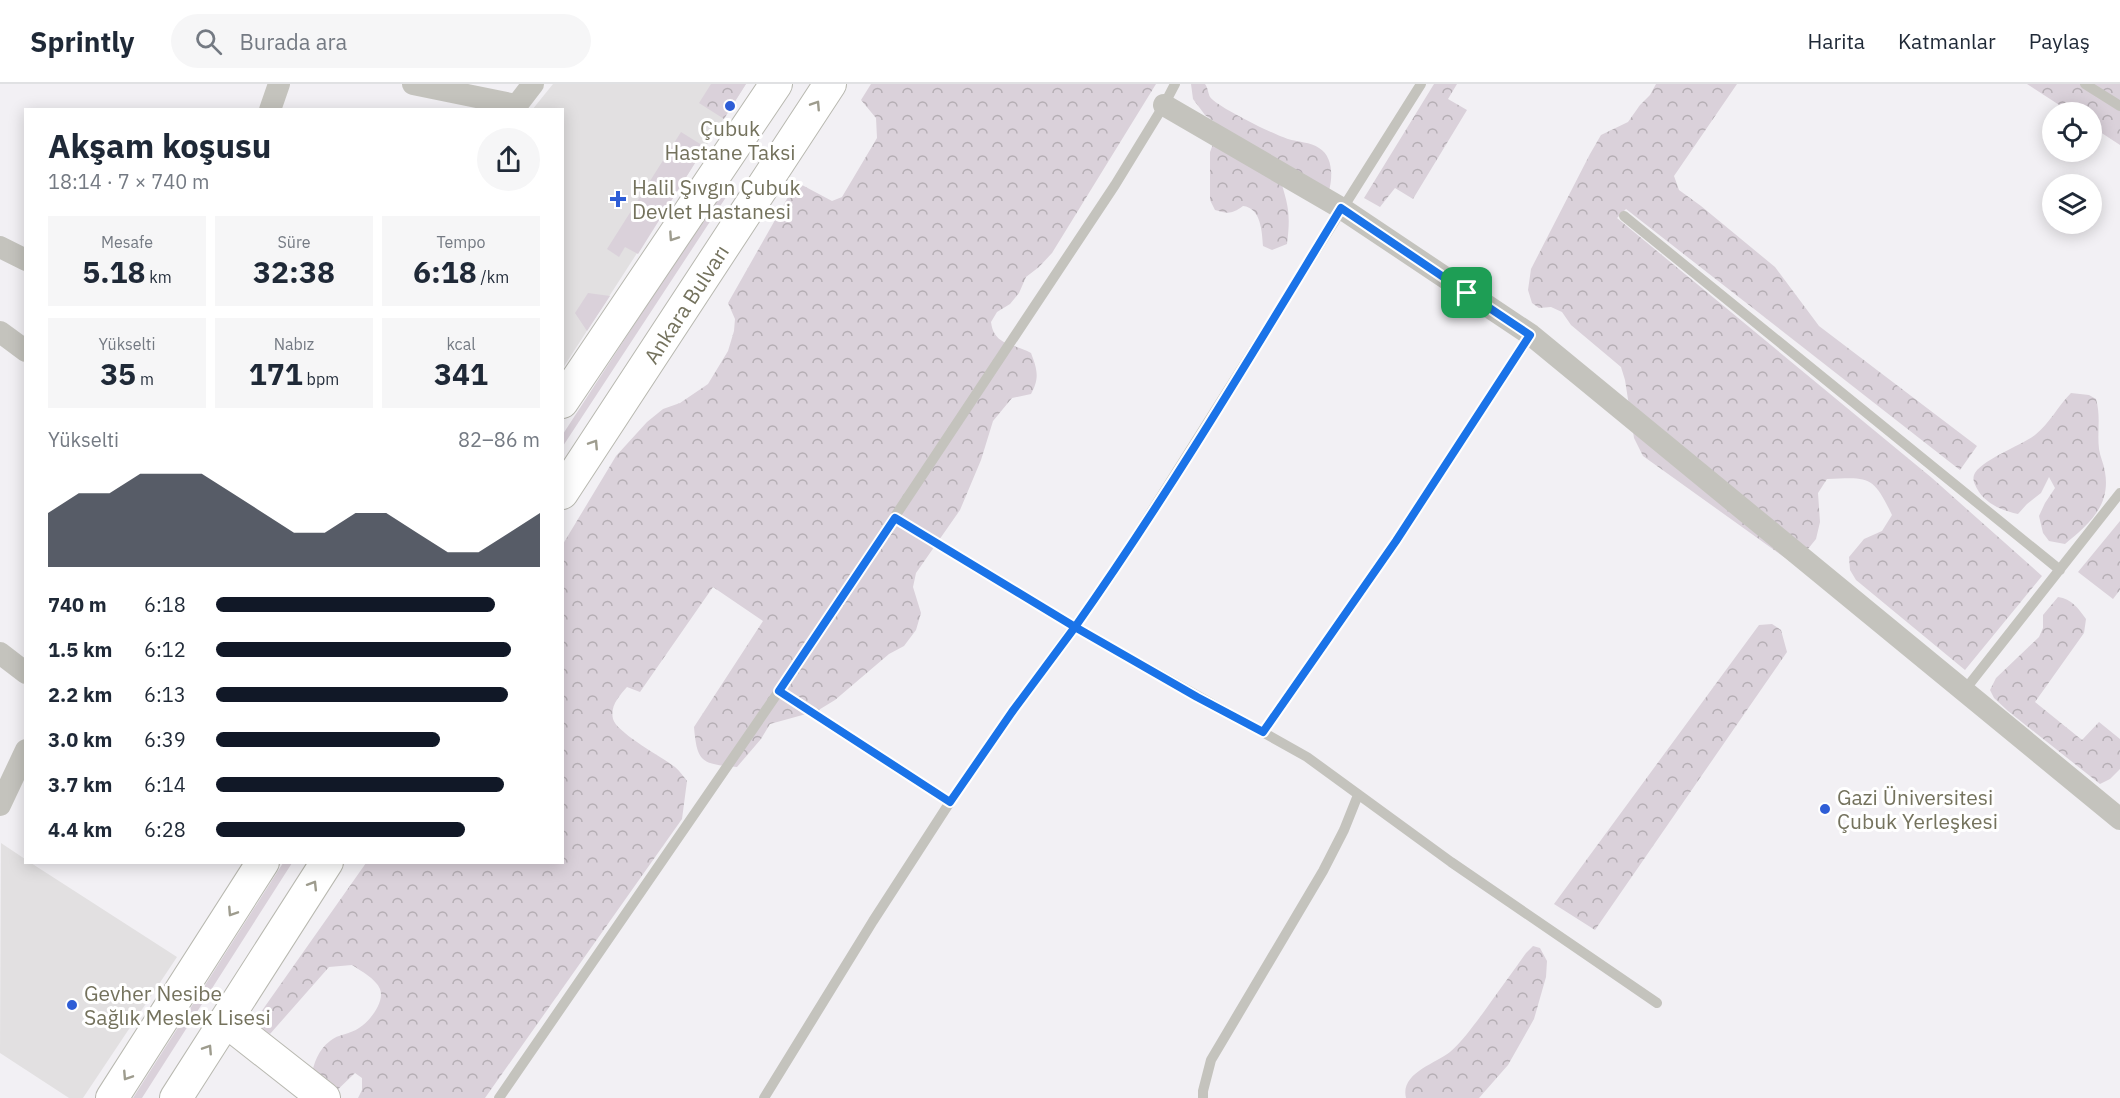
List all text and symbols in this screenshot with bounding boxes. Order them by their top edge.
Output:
search box [171,14,591,68]
text: Sprintly [30,23,135,60]
icon: search [192,25,225,58]
text: Burada ara [240,27,347,56]
text: Harita [1807,27,1865,55]
text: Katmanlar [1898,27,1996,55]
text: Paylaş [2029,27,2090,55]
marker: Çubuk Hastane Taksi [723,99,737,113]
one-way arrow [809,101,820,112]
map controls [2042,102,2102,234]
button: locate [2042,102,2102,162]
place label: Çubuk Hastane Taksi [664,114,796,166]
text: Akşam koşusu [48,124,271,167]
button: share [477,128,540,191]
text: 18:14 · 7 × 740 m [48,168,209,195]
place label: Halil Şıvgın Çubuk Devlet Hastanesi [632,173,801,225]
button: layers [2042,174,2102,234]
marker: Halil Şıvgın Çubuk Devlet Hastanesi [609,190,627,208]
one-way arrow [669,230,680,241]
text: Mesafe [101,232,153,252]
text: Süre [278,232,310,252]
text: Tempo [436,232,486,252]
street label: Ankara Bulvarı [637,239,735,369]
text: 5.18 [82,252,146,291]
text: 32:38 [253,252,335,291]
text: 6:18 [413,252,477,291]
text: km [146,267,172,287]
text: /km [477,267,509,287]
pin [1441,267,1492,318]
icon: arrive [1450,276,1483,309]
text: Yükselti [99,334,155,354]
text: Nabız [274,334,314,354]
text: kcal [446,334,476,354]
text: 35 [100,354,136,393]
text: 171 [249,354,303,393]
text: 341 [434,354,488,393]
text: m [136,369,154,389]
text: bpm [303,369,339,389]
text: Yükselti [48,426,119,453]
text: 82–86 m [458,426,540,453]
one-way arrow [587,440,598,451]
text: 740 m [48,591,107,618]
text: 6:18 [144,591,186,618]
text: 1.5 km [48,636,112,663]
text: 6:12 [144,636,186,663]
text: 2.2 km [48,681,112,708]
text: 6:13 [144,681,186,708]
text: 3.0 km [48,726,112,753]
text: 6:39 [144,726,186,753]
text: 3.7 km [48,771,112,798]
text: 6:14 [144,771,186,798]
place label: Gazi Üniversitesi Çubuk Yerleşkesi [1837,783,1998,835]
marker: Gazi Üniversitesi Çubuk Yerleşkesi [1818,802,1832,816]
text: 4.4 km [48,816,112,843]
text: 6:28 [144,816,186,843]
one-way arrow [305,880,316,891]
one-way arrow [227,906,239,916]
place label: Gevher Nesibe Sağlık Meslek Lisesi [84,979,271,1031]
marker: Gevher Nesibe Sağlık Meslek Lisesi [65,998,79,1012]
one-way arrow [201,1045,212,1056]
one-way arrow [122,1070,134,1080]

